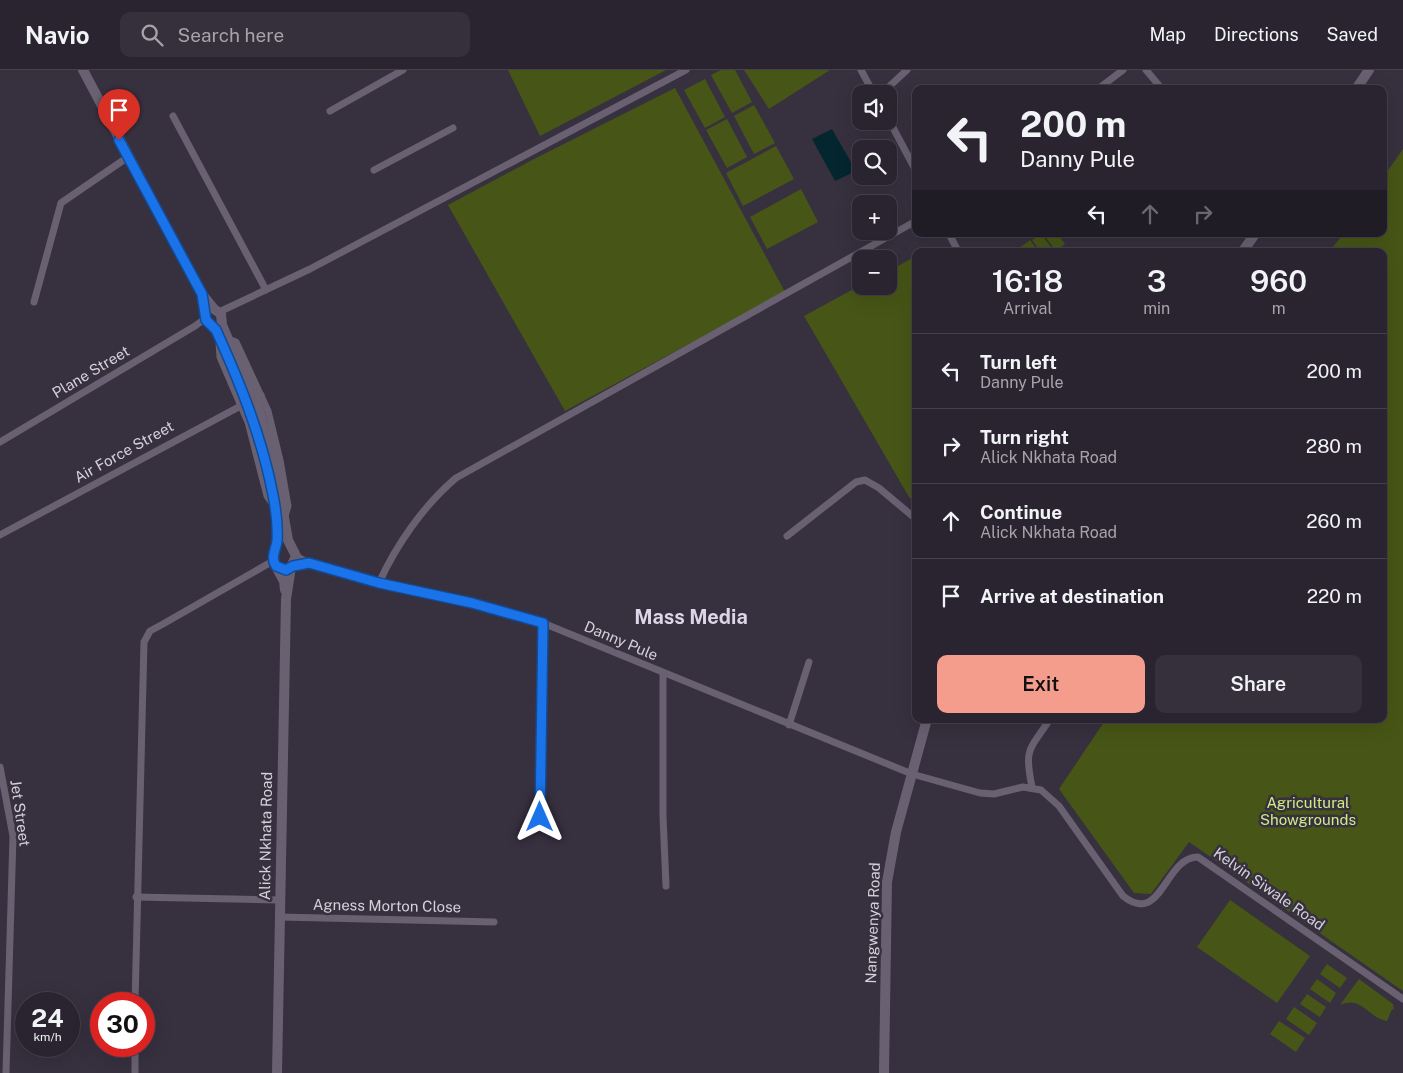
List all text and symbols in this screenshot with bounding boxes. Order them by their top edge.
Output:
search box [120,12,470,57]
text: Navio [25,21,90,49]
icon: search [138,21,166,49]
text: Search here [178,24,284,46]
text: Map [1149,24,1186,45]
text: Directions [1214,24,1299,45]
text: Saved [1327,24,1378,45]
map controls [852,85,897,295]
button: sound [852,85,897,130]
pin [98,89,140,140]
icon: arrive [105,96,133,124]
text: 200 m [1020,104,1126,145]
icon: left [937,105,1002,170]
button: search [852,140,897,185]
text: Danny Pule [1020,146,1135,172]
button: + [852,195,897,240]
icon: left [1083,200,1111,228]
icon: ahead [1136,200,1164,228]
icon: right [1189,200,1217,228]
button: − [852,250,897,295]
text: 16:18 [992,263,1063,299]
text: 3 [1147,263,1166,299]
text: 960 [1250,263,1307,299]
text: Arrival [1003,299,1052,318]
text: min [1143,299,1170,318]
text: m [1272,299,1286,318]
street label: Plane Street [49,342,132,401]
text: Turn left [980,351,1057,373]
icon: left [937,357,965,385]
text: 200 m [1306,360,1362,382]
text: Danny Pule [980,373,1064,392]
street label: Air Force Street [71,417,176,486]
text: Turn right [980,426,1069,448]
icon: right [937,432,965,460]
text: 280 m [1306,435,1362,457]
text: Alick Nkhata Road [980,448,1117,467]
text: Continue [980,501,1062,523]
icon: ahead [937,507,965,535]
text: 260 m [1306,510,1362,532]
text: Alick Nkhata Road [980,523,1117,542]
icon: arrive [937,582,965,610]
text: Arrive at destination [980,585,1164,607]
text: 220 m [1307,585,1362,607]
district label: Mass Media [634,605,748,629]
street label: Danny Pule [582,617,661,664]
button: Exit [937,655,1145,713]
button: Share [1155,655,1362,713]
street label: Alick Nkhata Road [256,772,275,900]
street label: Jet Street [7,778,34,848]
position arrow [513,790,565,842]
park label: Agricultural Showgrounds [1260,794,1356,828]
street label: Kelvin Siwale Road [1211,844,1328,933]
street label: Nangwenya Road [862,862,883,984]
street label: Agness Morton Close [313,896,461,915]
speed limit sign: 30 [90,992,155,1057]
text: 24 [31,1003,64,1033]
text: km/h [33,1030,62,1044]

